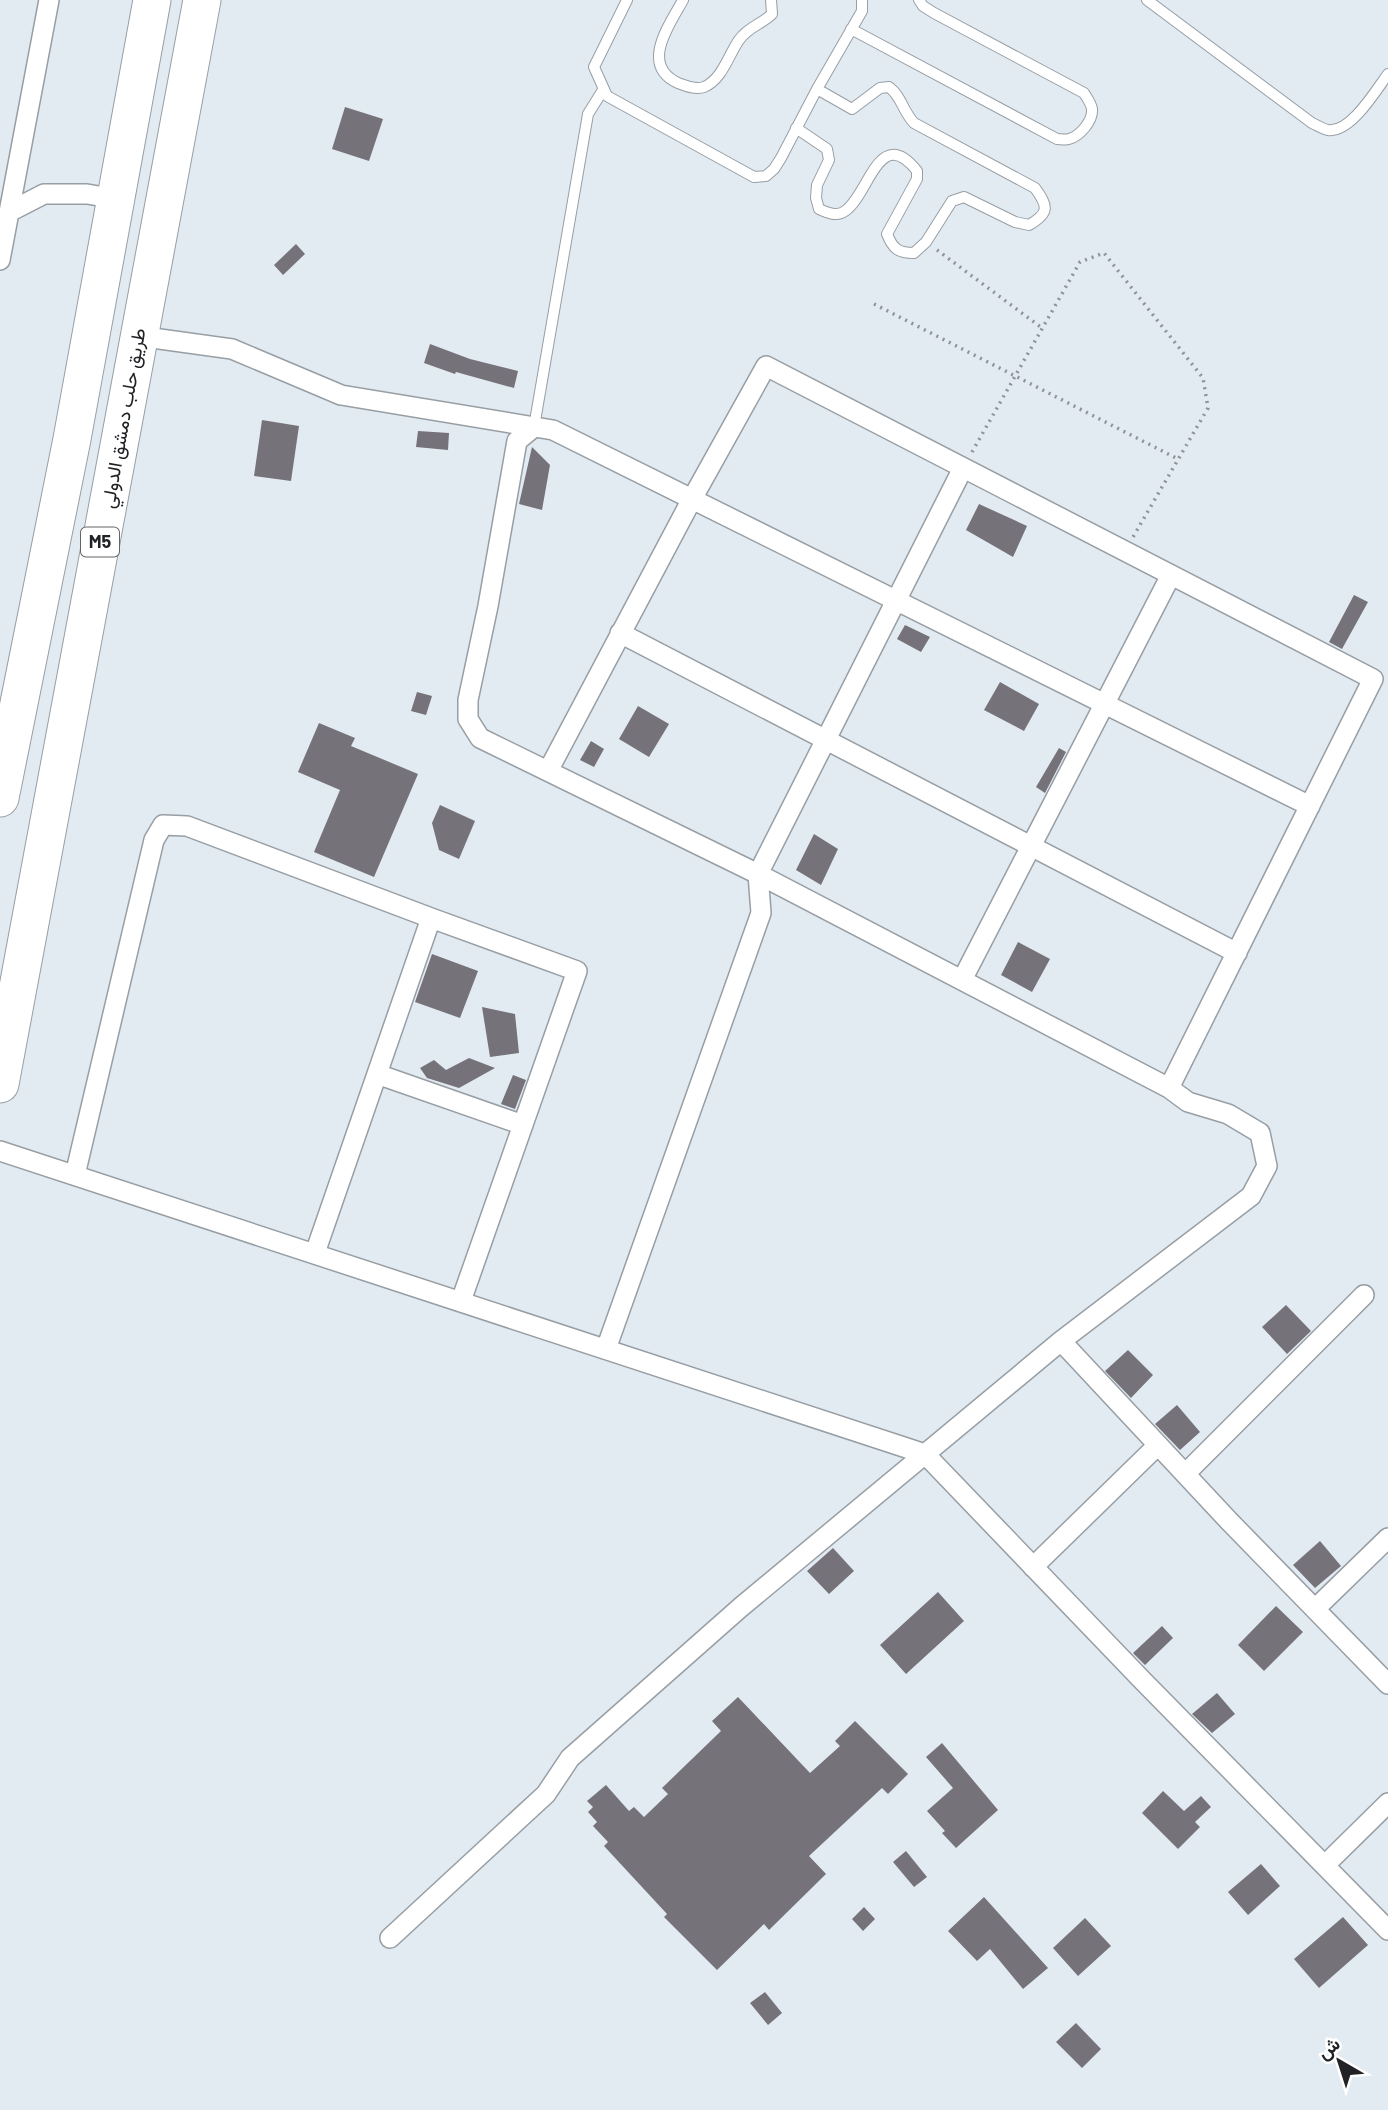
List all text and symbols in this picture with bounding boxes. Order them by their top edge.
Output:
street label: طريق حلب دمشق الدولي [95,326,155,511]
road number: M5 [81,528,119,556]
north arrow [1304,2026,1374,2096]
text: ش [1312,2031,1345,2064]

